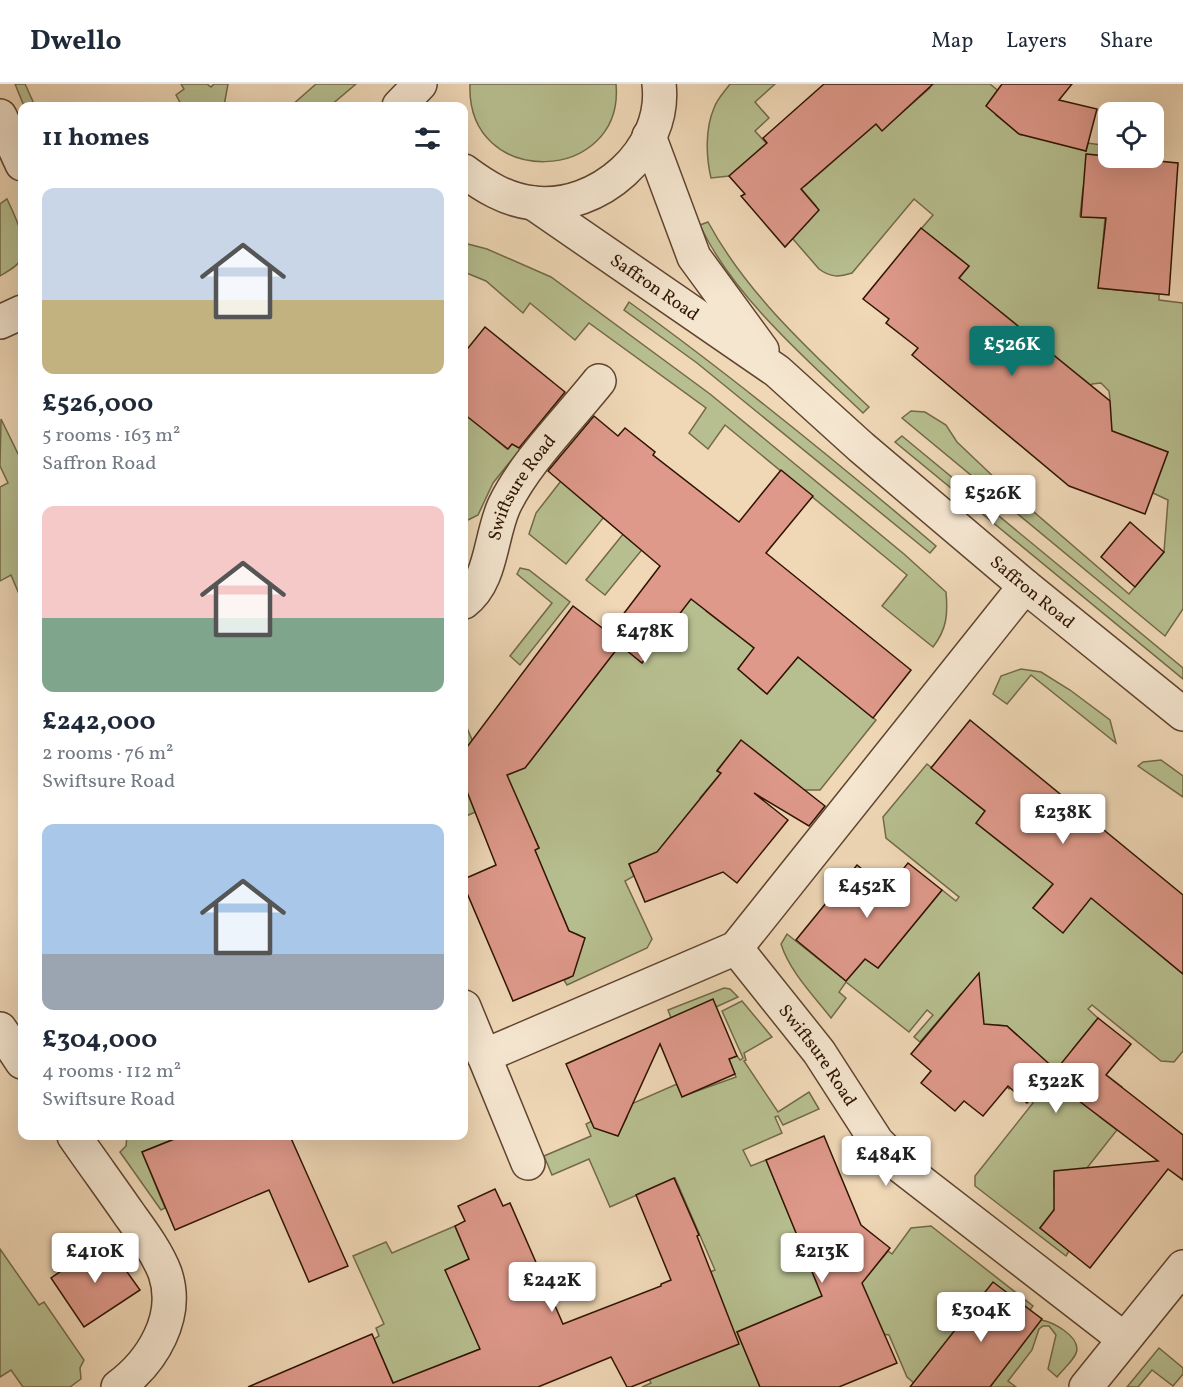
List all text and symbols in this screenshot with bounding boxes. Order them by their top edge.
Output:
text: Dwello [30,22,122,61]
text: Map [931,27,973,56]
text: Layers [1006,27,1067,56]
text: Share [1100,27,1153,56]
map controls [1098,102,1164,168]
button: locate [1098,102,1164,168]
text: 11 homes [42,120,149,156]
icon: filters [411,122,444,155]
icon: home [189,227,297,335]
street label: Saffron Road [605,249,704,328]
pin: £526K [970,326,1054,377]
text: £526K [983,331,1041,359]
text: £526,000 [42,386,153,422]
text: 5 rooms · 163 m² [42,422,180,450]
street label: Swiftsure Road [483,430,562,543]
text: Saffron Road [42,450,156,478]
pin: £526K [951,475,1035,526]
text: £526K [964,480,1022,508]
icon: home [189,545,297,653]
street label: Saffron Road [984,550,1079,635]
pin: £478K [603,613,687,664]
text: £478K [616,618,674,646]
text: £242,000 [42,704,156,740]
text: 2 rooms · 76 m² [42,740,174,768]
text: Swiftsure Road [42,768,175,796]
pin: £238K [1021,794,1105,845]
text: £238K [1034,799,1092,827]
icon: home [189,863,297,971]
pin: £452K [825,868,909,919]
text: £452K [838,873,896,901]
street label: Swiftsure Road [772,1000,862,1112]
text: £304,000 [42,1022,157,1058]
text: 4 rooms · 112 m² [42,1058,181,1086]
pin: £322K [1014,1063,1098,1114]
text: £322K [1027,1068,1085,1096]
text: Swiftsure Road [42,1086,175,1114]
pin: £484K [844,1136,928,1187]
text: £484K [856,1141,916,1169]
pin: £410K [53,1233,137,1284]
pin: £213K [780,1233,864,1284]
text: £410K [66,1238,124,1266]
text: £213K [795,1238,849,1266]
pin: £242K [510,1262,594,1313]
text: £242K [523,1267,581,1295]
pin: £304K [939,1292,1023,1343]
text: £304K [951,1297,1011,1325]

